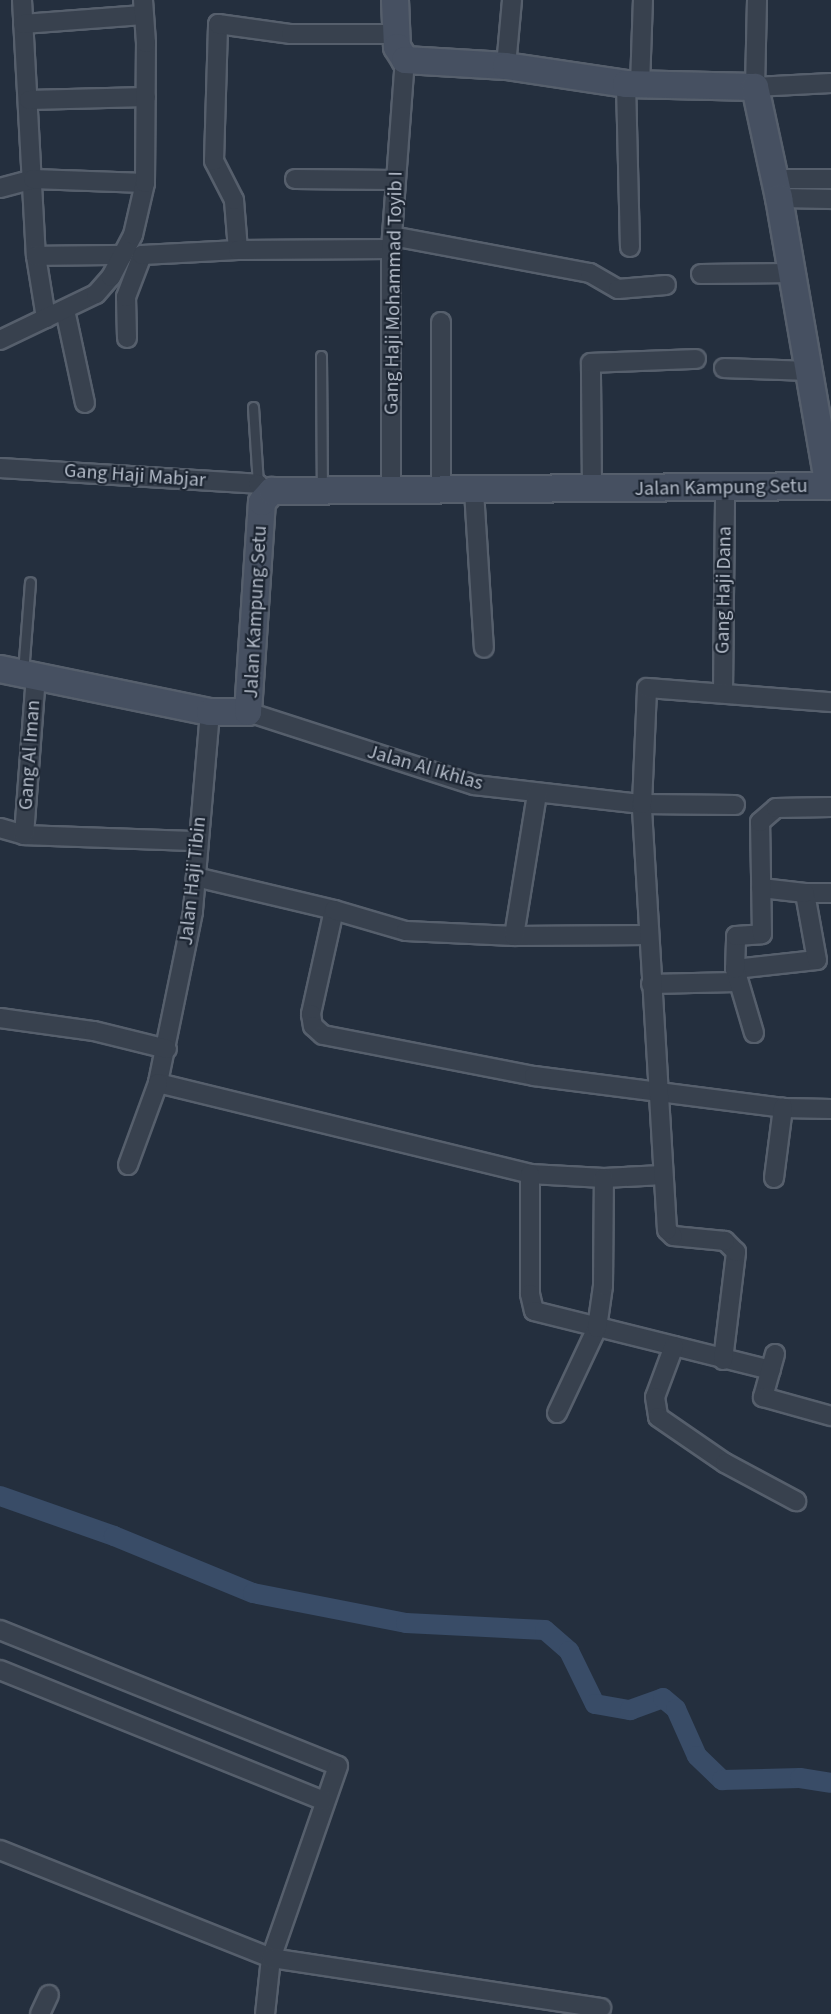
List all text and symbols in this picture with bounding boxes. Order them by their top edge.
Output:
street label: Gang Haji Mohammad Toyib I [380,171,408,415]
street label: Gang Haji Mabjar [63,459,207,493]
street label: Jalan Kampung Setu [634,474,808,502]
street label: Jalan Kampung Setu [239,525,273,699]
street label: Gang Haji Dana [711,526,737,654]
street label: Gang Al Iman [14,699,46,811]
street label: Jalan Al Ikhlas [364,740,486,796]
street label: Jalan Haji Tibin [174,815,212,947]

